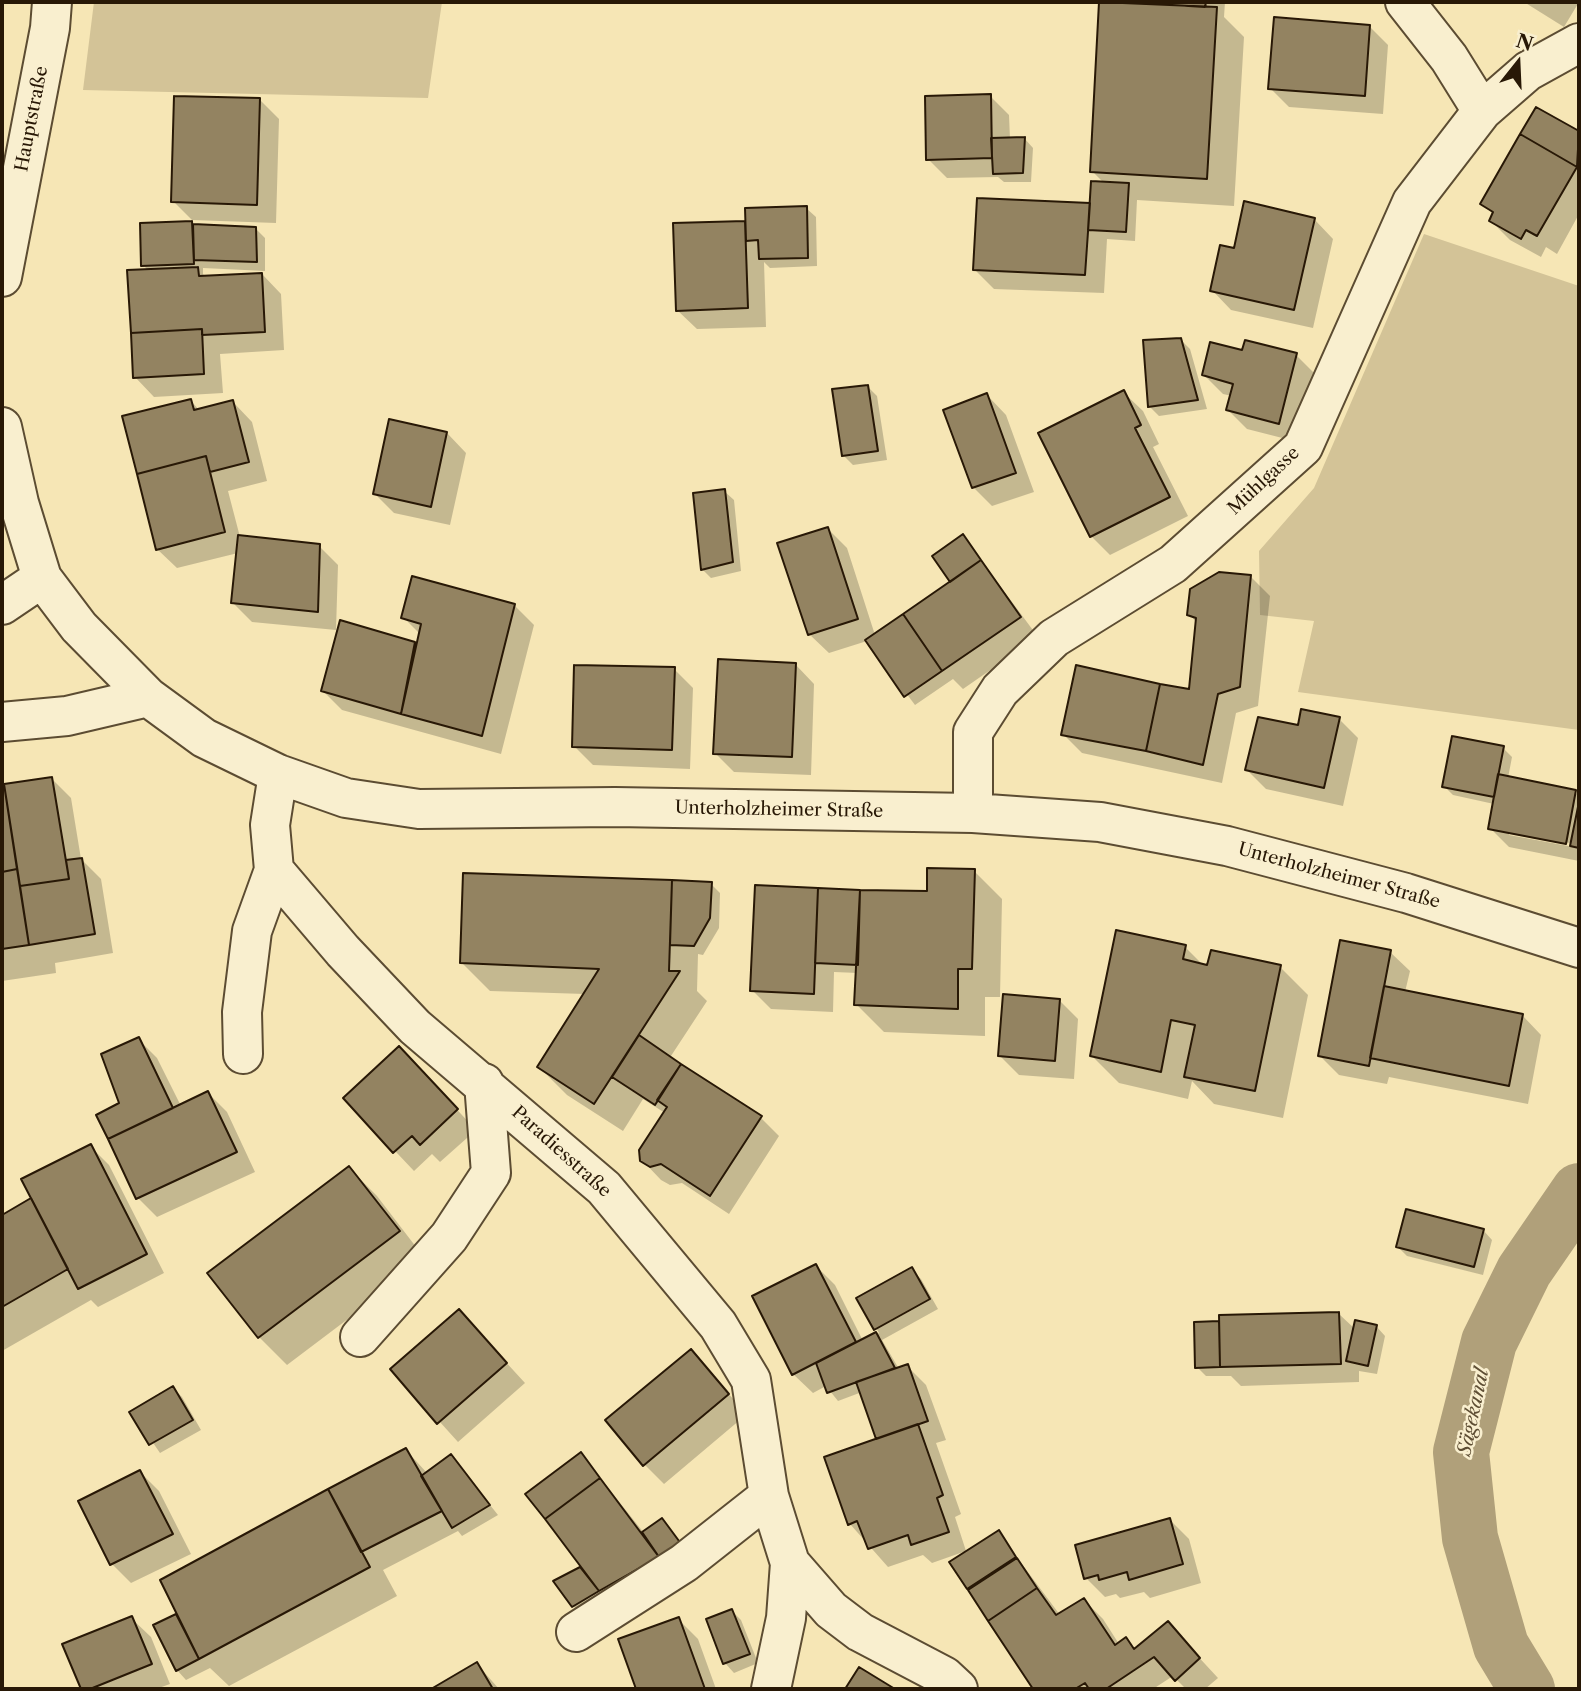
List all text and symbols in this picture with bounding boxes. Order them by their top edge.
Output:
north arrow [1483,28,1553,98]
text: N [1513,29,1536,56]
street label: Hauptstraße [11,64,53,174]
street label: Mühlgasse [1224,442,1304,520]
street label: Unterholzheimer Straße [675,797,883,823]
street label: Unterholzheimer Straße [1236,839,1442,913]
street label: Paradiesstraße [507,1102,615,1202]
water label: Sägekanal [1454,1366,1494,1458]

